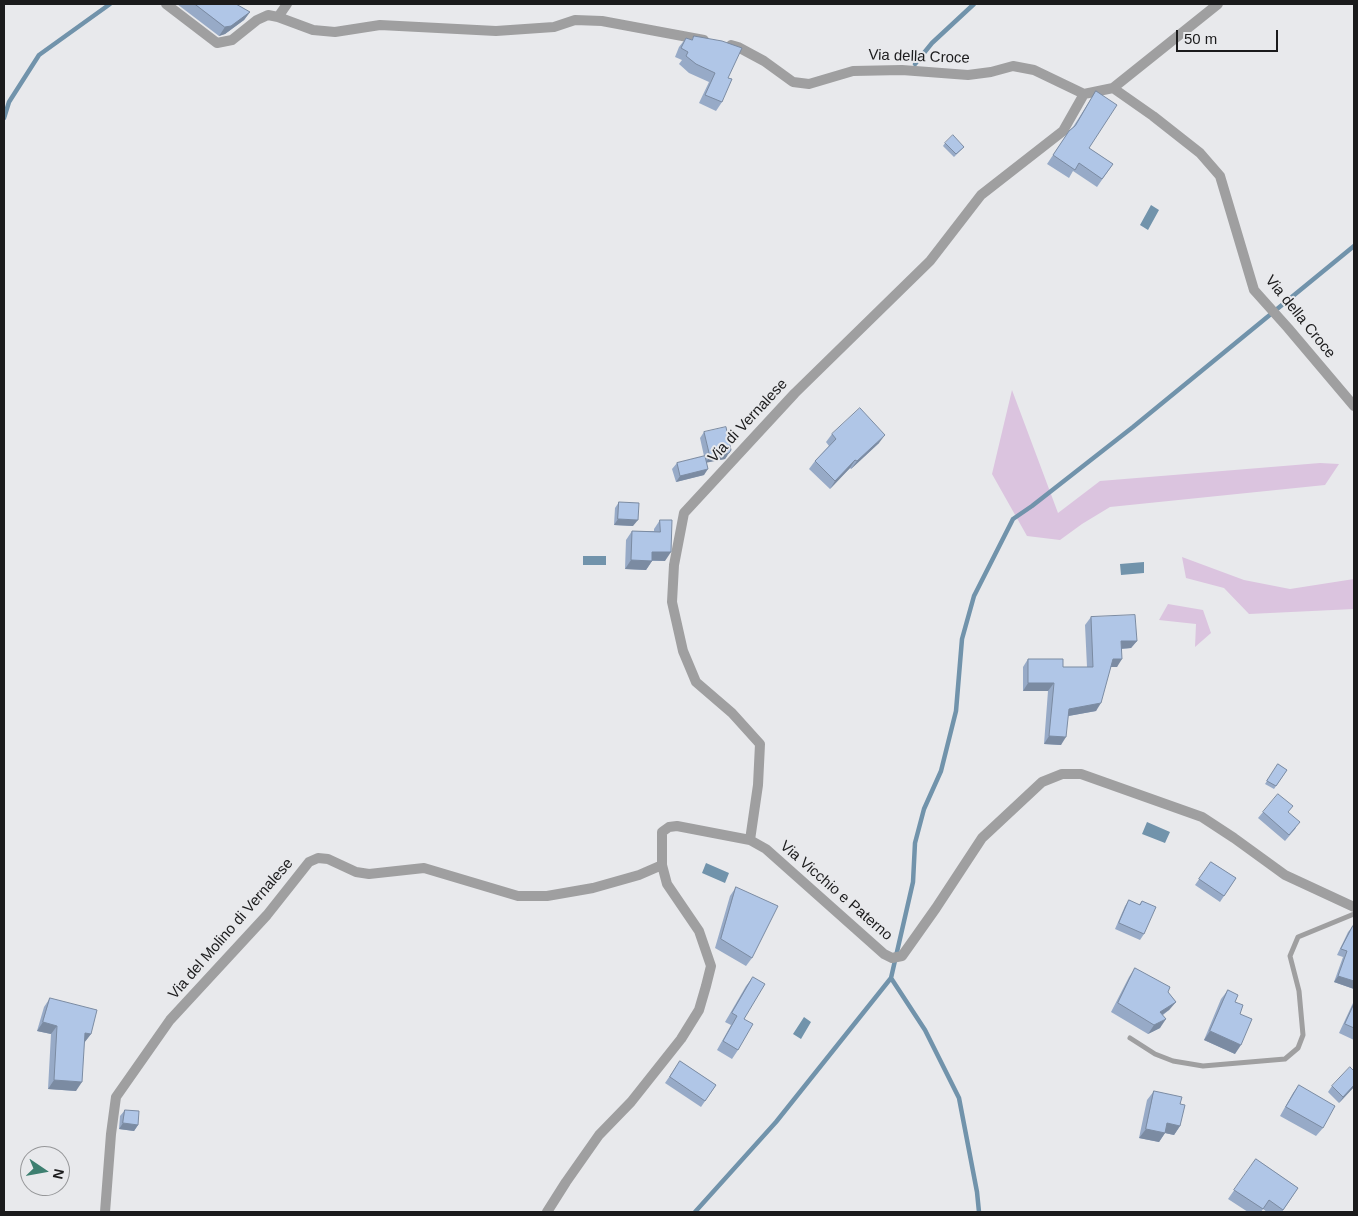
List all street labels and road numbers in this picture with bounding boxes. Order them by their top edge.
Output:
street label: Via della Croce [868,46,970,68]
street label: Via della Croce [1261,272,1339,362]
street label: Via di Vernalese [705,375,791,467]
street label: Via Vicchio e Paterno [776,837,896,945]
street label: Via del Molino di Vernalese [165,855,297,1003]

